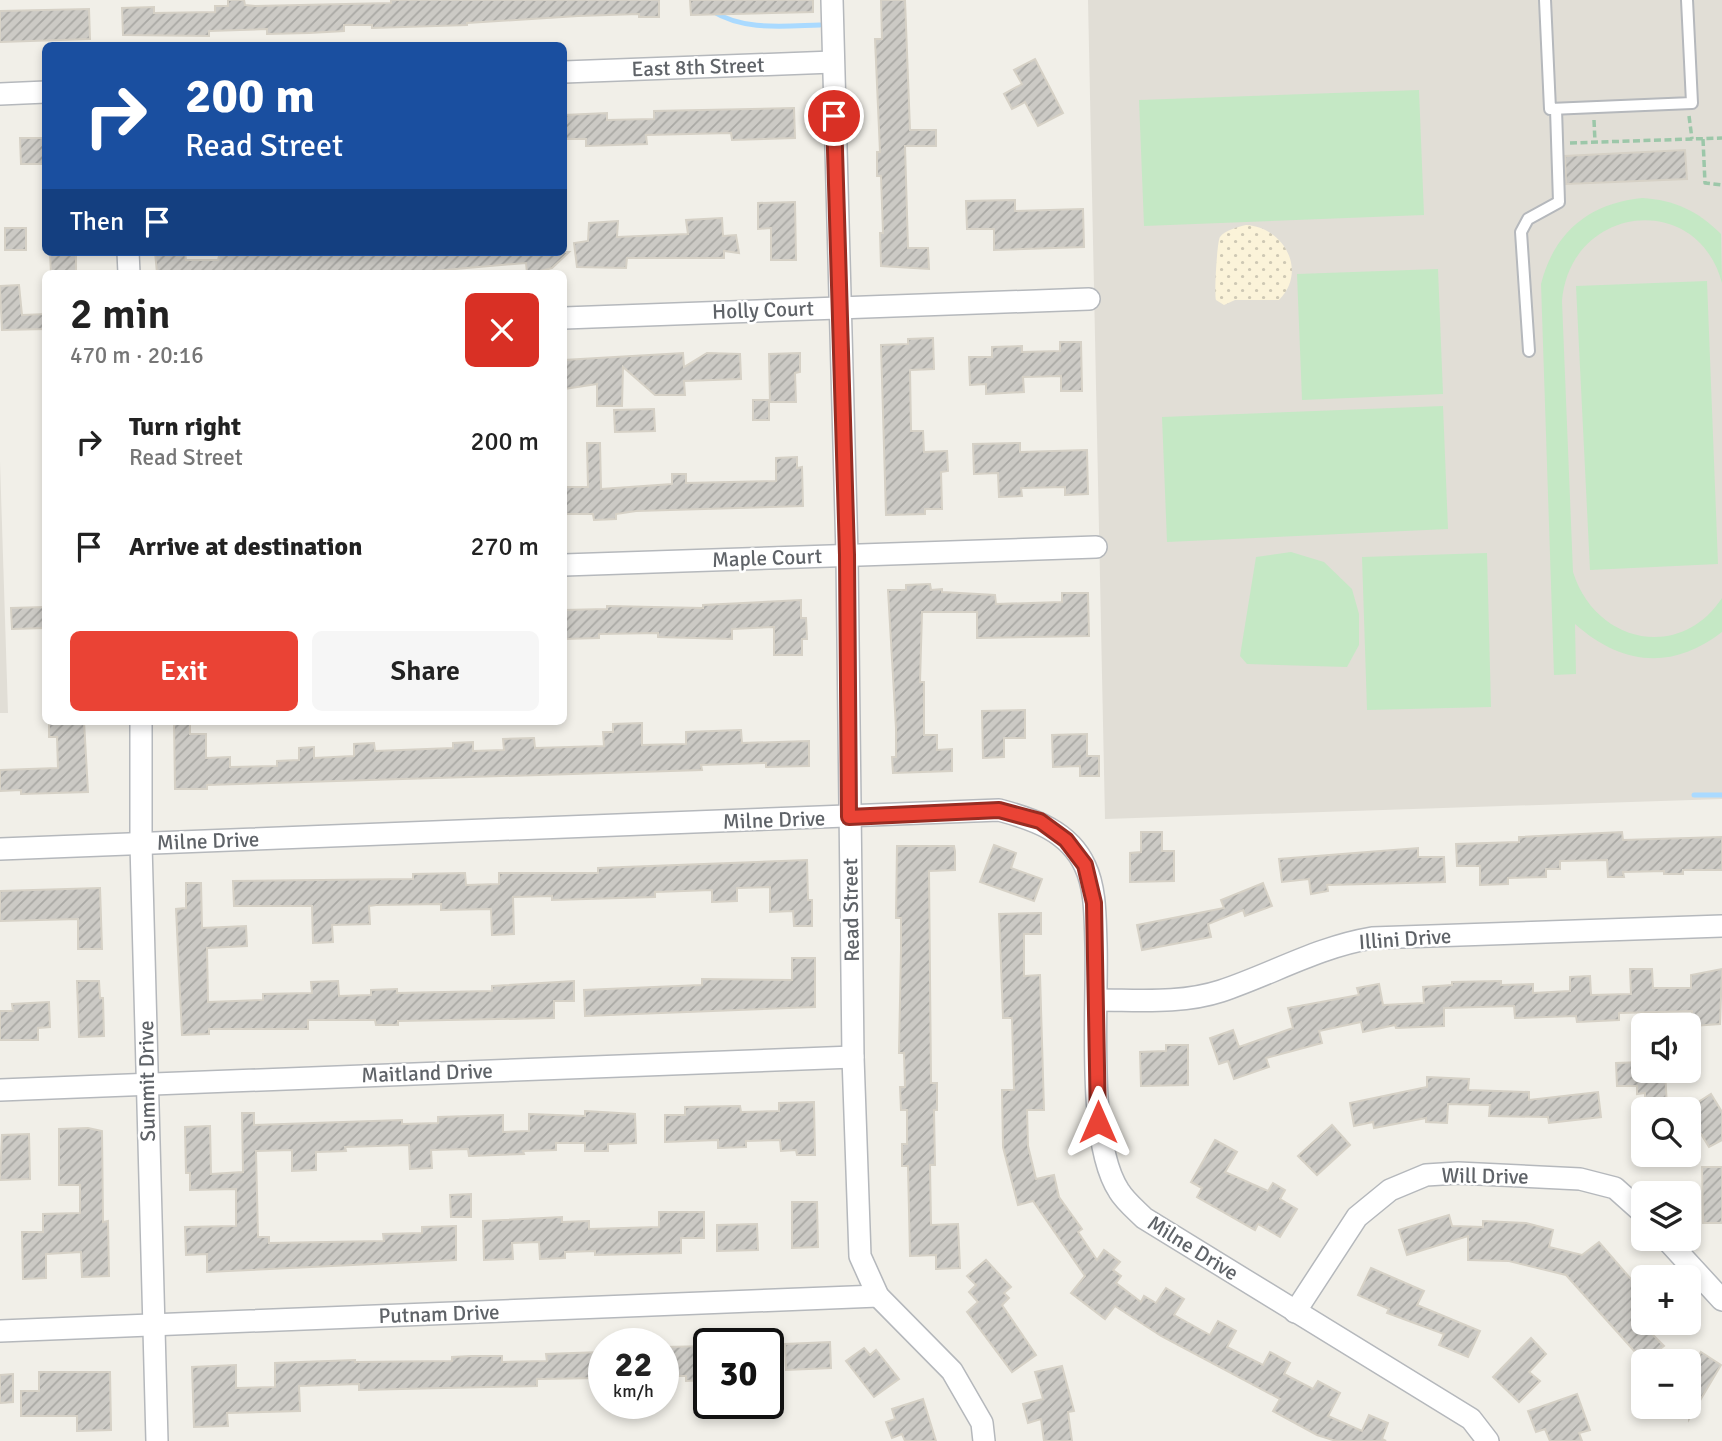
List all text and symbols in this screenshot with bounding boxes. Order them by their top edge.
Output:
street label: East 8th Street [631,52,765,82]
text: 200 m [185,66,315,126]
icon: right [70,70,161,161]
pin [804,86,864,146]
icon: arrive [815,97,853,135]
text: Read Street [185,126,343,165]
icon: arrive [138,203,176,241]
text: Then [70,206,124,238]
text: 2 min [70,289,171,340]
button: close [465,293,539,367]
street label: Holly Court [712,295,814,325]
text: 470 m · 20:16 [70,341,204,370]
text: Turn right [129,411,241,443]
icon: right [70,423,108,461]
text: 200 m [470,426,539,458]
text: Read Street [129,443,243,472]
icon: arrive [70,528,108,566]
text: Arrive at destination [129,531,362,563]
text: 270 m [470,531,539,563]
street label: Maple Court [711,543,823,573]
button: Exit [70,631,298,711]
button: Share [312,631,539,711]
street label: Milne Drive [722,805,826,835]
street label: Milne Drive [156,826,260,856]
street label: Read Street [837,858,865,962]
street label: Illini Drive [1358,923,1452,955]
map controls [1631,1013,1701,1419]
button: sound [1631,1013,1701,1083]
street label: Summit Drive [133,1020,161,1142]
street label: Maitland Drive [361,1058,493,1088]
position arrow [1061,1085,1135,1159]
button: search [1631,1097,1701,1167]
street label: Will Drive [1441,1162,1529,1190]
button: layers [1631,1181,1701,1251]
street label: Milne Drive [1143,1210,1243,1286]
button: + [1631,1265,1701,1335]
street label: Putnam Drive [378,1299,500,1329]
speed limit sign: 30 [693,1328,784,1419]
text: 22 [615,1343,652,1386]
button: − [1631,1349,1701,1419]
text: km/h [613,1380,654,1402]

